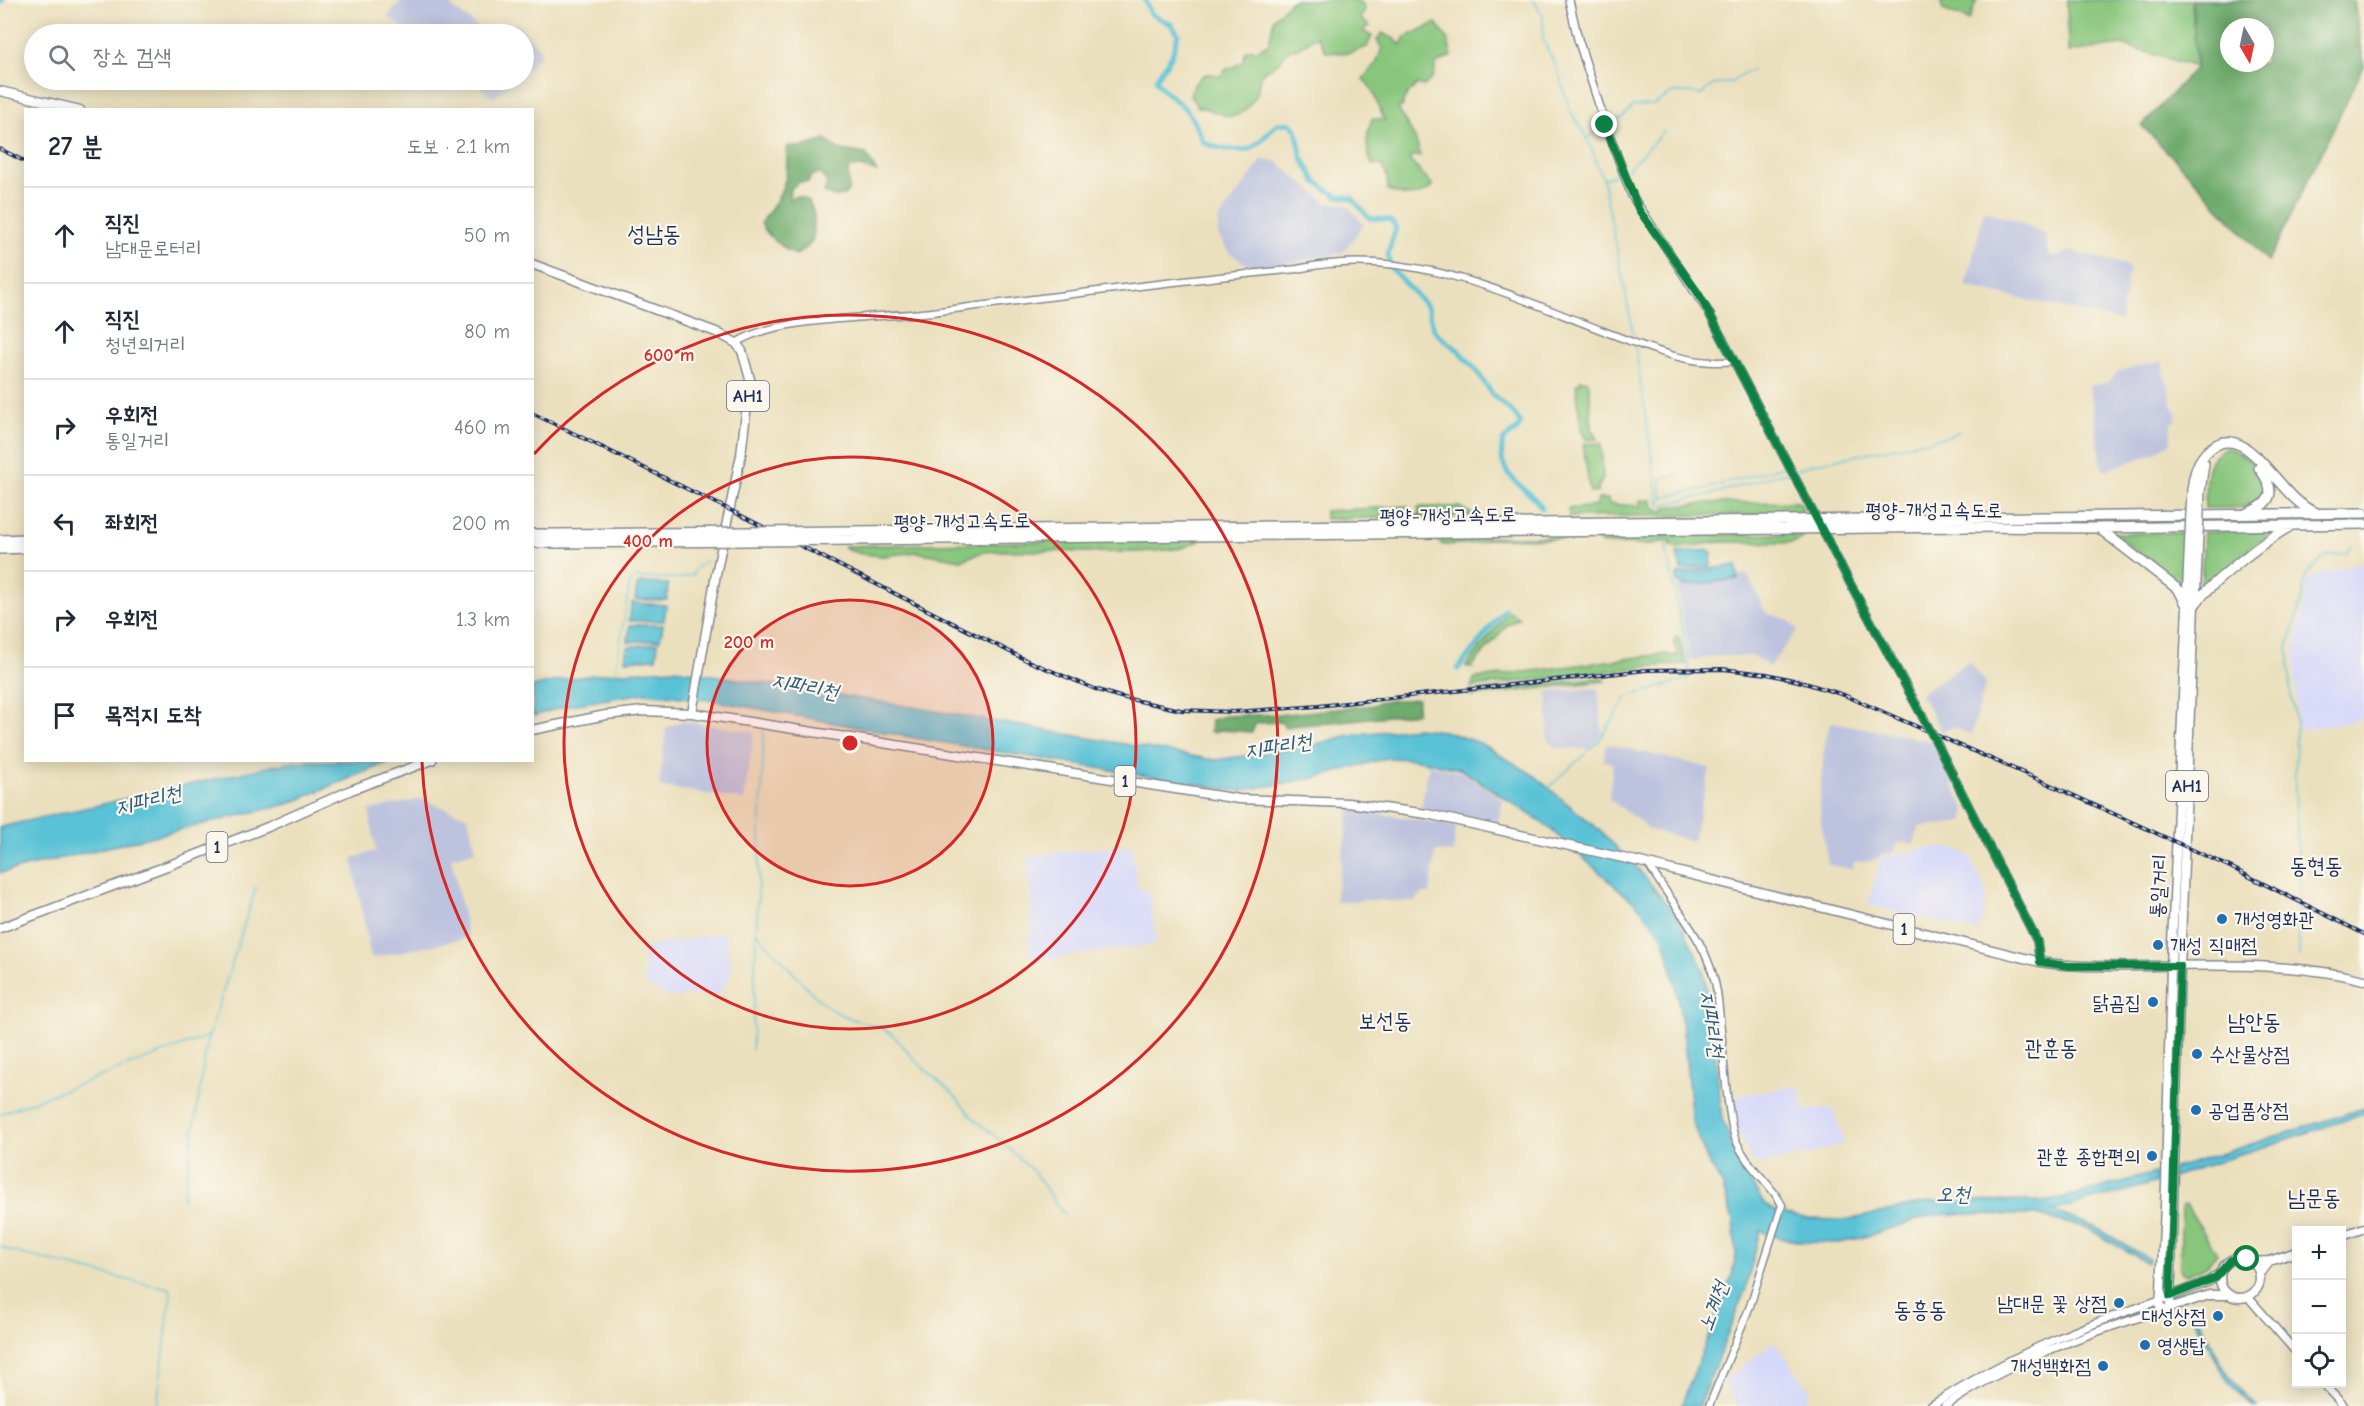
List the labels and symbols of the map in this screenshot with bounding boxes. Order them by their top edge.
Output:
north arrow [2220,18,2274,72]
route end [1591,111,1617,137]
district label: 성남동 [627,221,681,247]
text: 600 m [644,345,694,366]
road number: AH1 [727,381,769,411]
street label: 평양-개성고속도로 [1866,499,2002,522]
street label: 평양-개성고속도로 [1379,503,1517,528]
street label: 평양-개성고속도로 [893,509,1031,534]
text: 400 m [623,531,673,552]
text: 200 m [724,632,774,653]
water label: 지파리천 [770,668,843,705]
water label: 지파리천 [1243,729,1315,763]
centre of rings [840,733,860,753]
road number: 1 [1114,766,1136,796]
road number: AH1 [2166,771,2208,801]
water label: 지파리천 [112,780,186,820]
road number: 1 [206,832,228,862]
street label: 통일거리 [2145,853,2172,919]
district label: 동현동 [2289,853,2343,879]
place label: 개성영화관 [2234,908,2314,931]
marker: 개성영화관 [2215,912,2229,926]
road number: 1 [1894,914,1914,944]
place label: 개성 직매점 [2170,934,2257,957]
marker: 개성 직매점 [2151,938,2165,952]
water label: 지파리천 [1695,989,1729,1061]
place label: 닭곰집 [2093,991,2141,1014]
marker: 닭곰집 [2146,995,2160,1009]
district label: 보선동 [1358,1008,1412,1034]
district label: 남안동 [2227,1009,2281,1035]
district label: 관훈동 [2024,1035,2078,1061]
place label: 수산물상점 [2209,1043,2289,1066]
marker: 수산물상점 [2190,1047,2204,1061]
place label: 공업품상점 [2208,1099,2288,1122]
marker: 공업품상점 [2189,1103,2203,1117]
place label: 관훈 종합편의 [2037,1145,2140,1168]
marker: 관훈 종합편의 [2145,1149,2159,1163]
water label: 오천 [1936,1182,1972,1206]
district label: 남문동 [2287,1185,2341,1211]
route start [2233,1245,2259,1271]
water label: 노계천 [1693,1276,1734,1334]
place label: 남대문 꽃 상점 [1997,1292,2107,1315]
marker: 남대문 꽃 상점 [2112,1296,2126,1310]
district label: 동흥동 [1893,1297,1947,1323]
place label: 대성상점 [2142,1305,2206,1328]
marker: 대성상점 [2211,1309,2225,1323]
place label: 영생탑 [2157,1334,2205,1357]
marker: 영생탑 [2138,1338,2152,1352]
place label: 개성백화점 [2011,1355,2091,1378]
marker: 개성백화점 [2096,1359,2110,1373]

